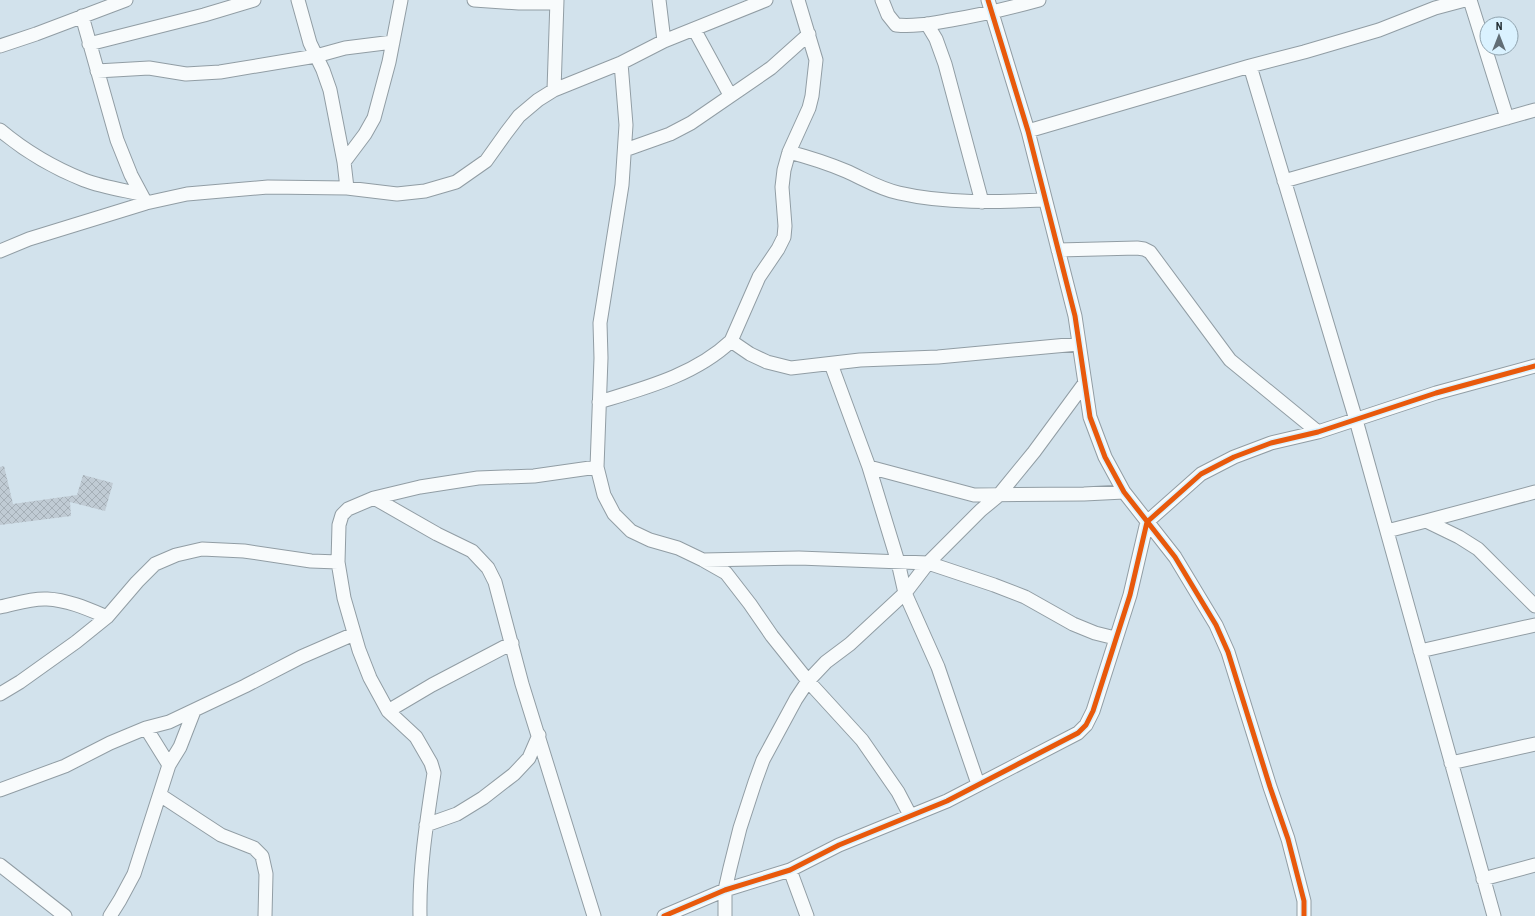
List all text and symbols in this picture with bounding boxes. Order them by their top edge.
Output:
north arrow [1479,16,1519,56]
text: N [1496,20,1503,33]

